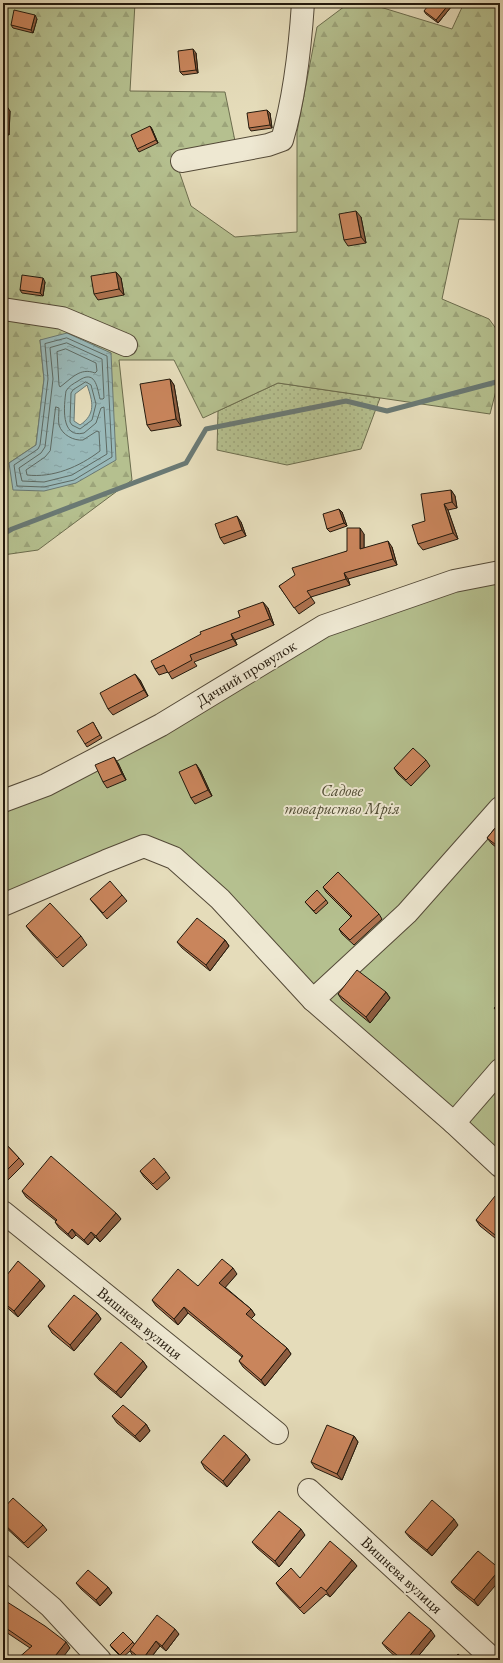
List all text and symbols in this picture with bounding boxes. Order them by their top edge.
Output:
street label: Дачний провулок [192,635,300,711]
park label: Садове товариство Мрія [284,780,400,819]
street label: Вишнева вулиця [93,1282,187,1364]
street label: Вишнева вулиця [357,1532,447,1618]

